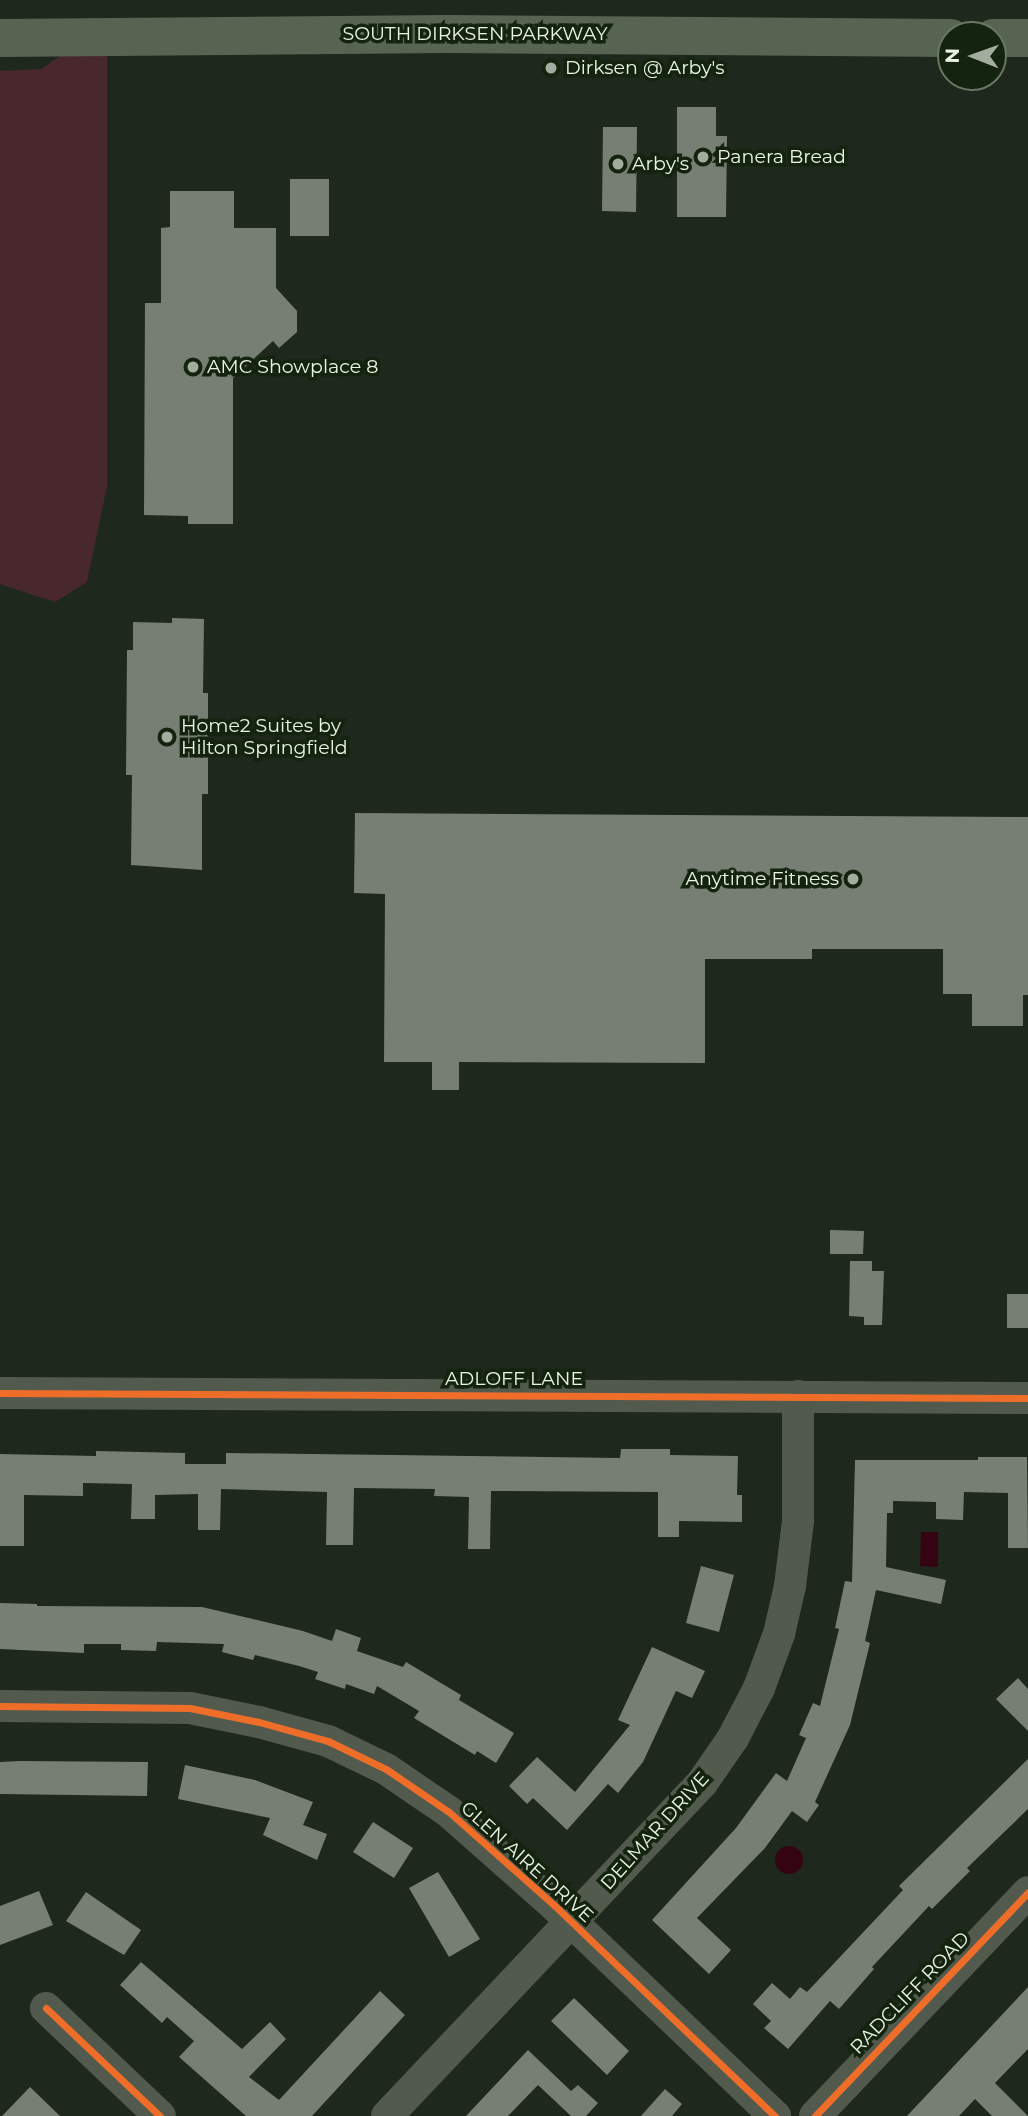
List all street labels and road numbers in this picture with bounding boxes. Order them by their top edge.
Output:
street label: SOUTH DIRKSEN PARKWAY [342,23,608,45]
street label: ADLOFF LANE [445,1368,583,1390]
street label: DELMAR DRIVE [596,1767,714,1895]
street label: GLEN AIRE DRIVE [456,1797,598,1927]
street label: RADCLIFF ROAD [846,1927,974,2059]

